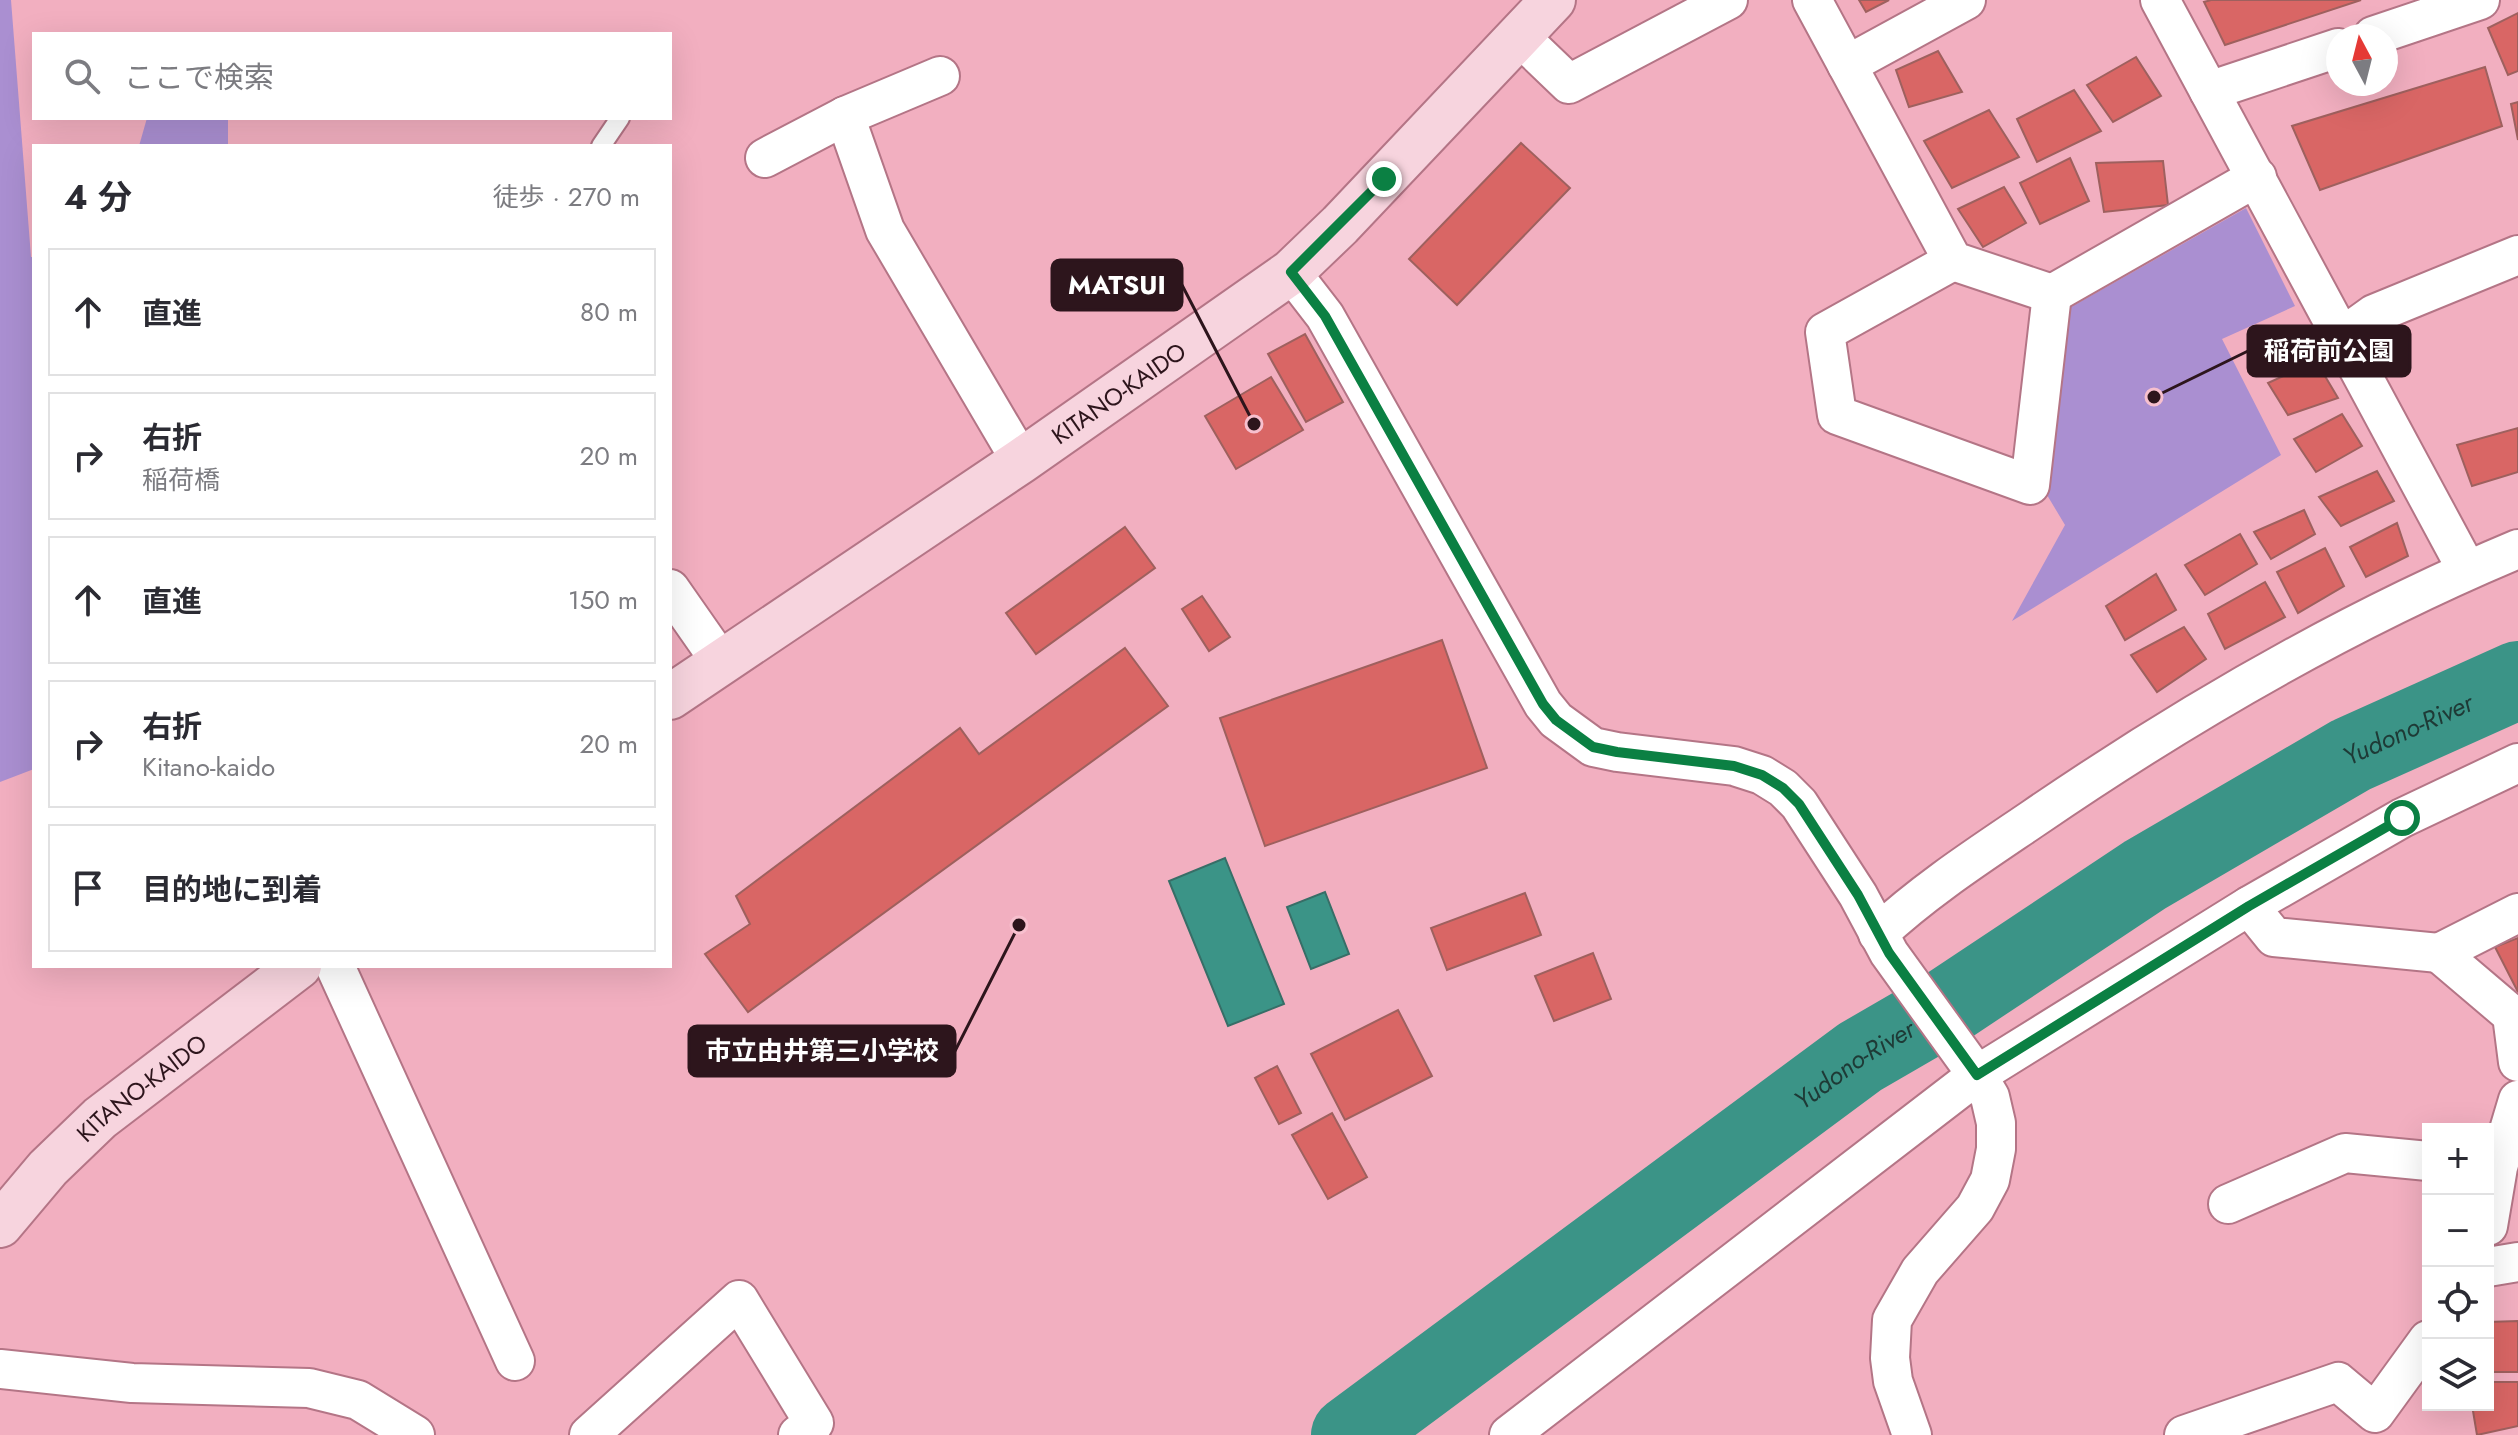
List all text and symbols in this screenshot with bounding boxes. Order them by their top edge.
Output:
north arrow [2326,24,2398,96]
search box [32,32,672,120]
icon: search [60,54,104,98]
text: ここで検索 [124,56,274,99]
route end [1366,161,1402,197]
text: 4 分 [64,173,132,222]
text: 徒歩 · 270 m [492,178,640,216]
callout: MATSUI [1052,260,1182,310]
text: MATSUI [1068,266,1166,304]
icon: ahead [66,290,110,334]
text: 直進 [142,292,202,335]
text: 80 m [580,293,638,331]
callout: 稲荷前公園 [2248,326,2410,376]
text: 稲荷前公園 [2264,332,2394,370]
street label: KITANO-KAIDO [1044,333,1193,452]
text: 右折 [142,416,202,459]
icon: right [66,434,110,478]
text: 20 m [580,437,638,475]
text: 稲荷橋 [142,461,220,499]
icon: ahead [66,578,110,622]
text: 直進 [142,580,202,623]
text: 150 m [568,581,638,619]
water label: Yudono-River [2335,683,2480,775]
text: 右折 [142,705,202,748]
icon: right [66,722,110,766]
text: 20 m [580,725,638,763]
text: Kitano-kaido [142,748,275,786]
route start [2384,800,2420,836]
icon: arrive [66,866,110,910]
text: 目的地に到着 [142,868,322,911]
water label: Yudono-River [1786,1009,1923,1119]
street label: KITANO-KAIDO [68,1025,214,1150]
callout: 市立由井第三小学校 [689,1026,955,1076]
text: 市立由井第三小学校 [705,1032,939,1070]
map controls [2422,1123,2494,1411]
button: + [2422,1123,2494,1195]
button: − [2422,1195,2494,1267]
button: locate [2422,1267,2494,1339]
button: layers [2422,1339,2494,1411]

